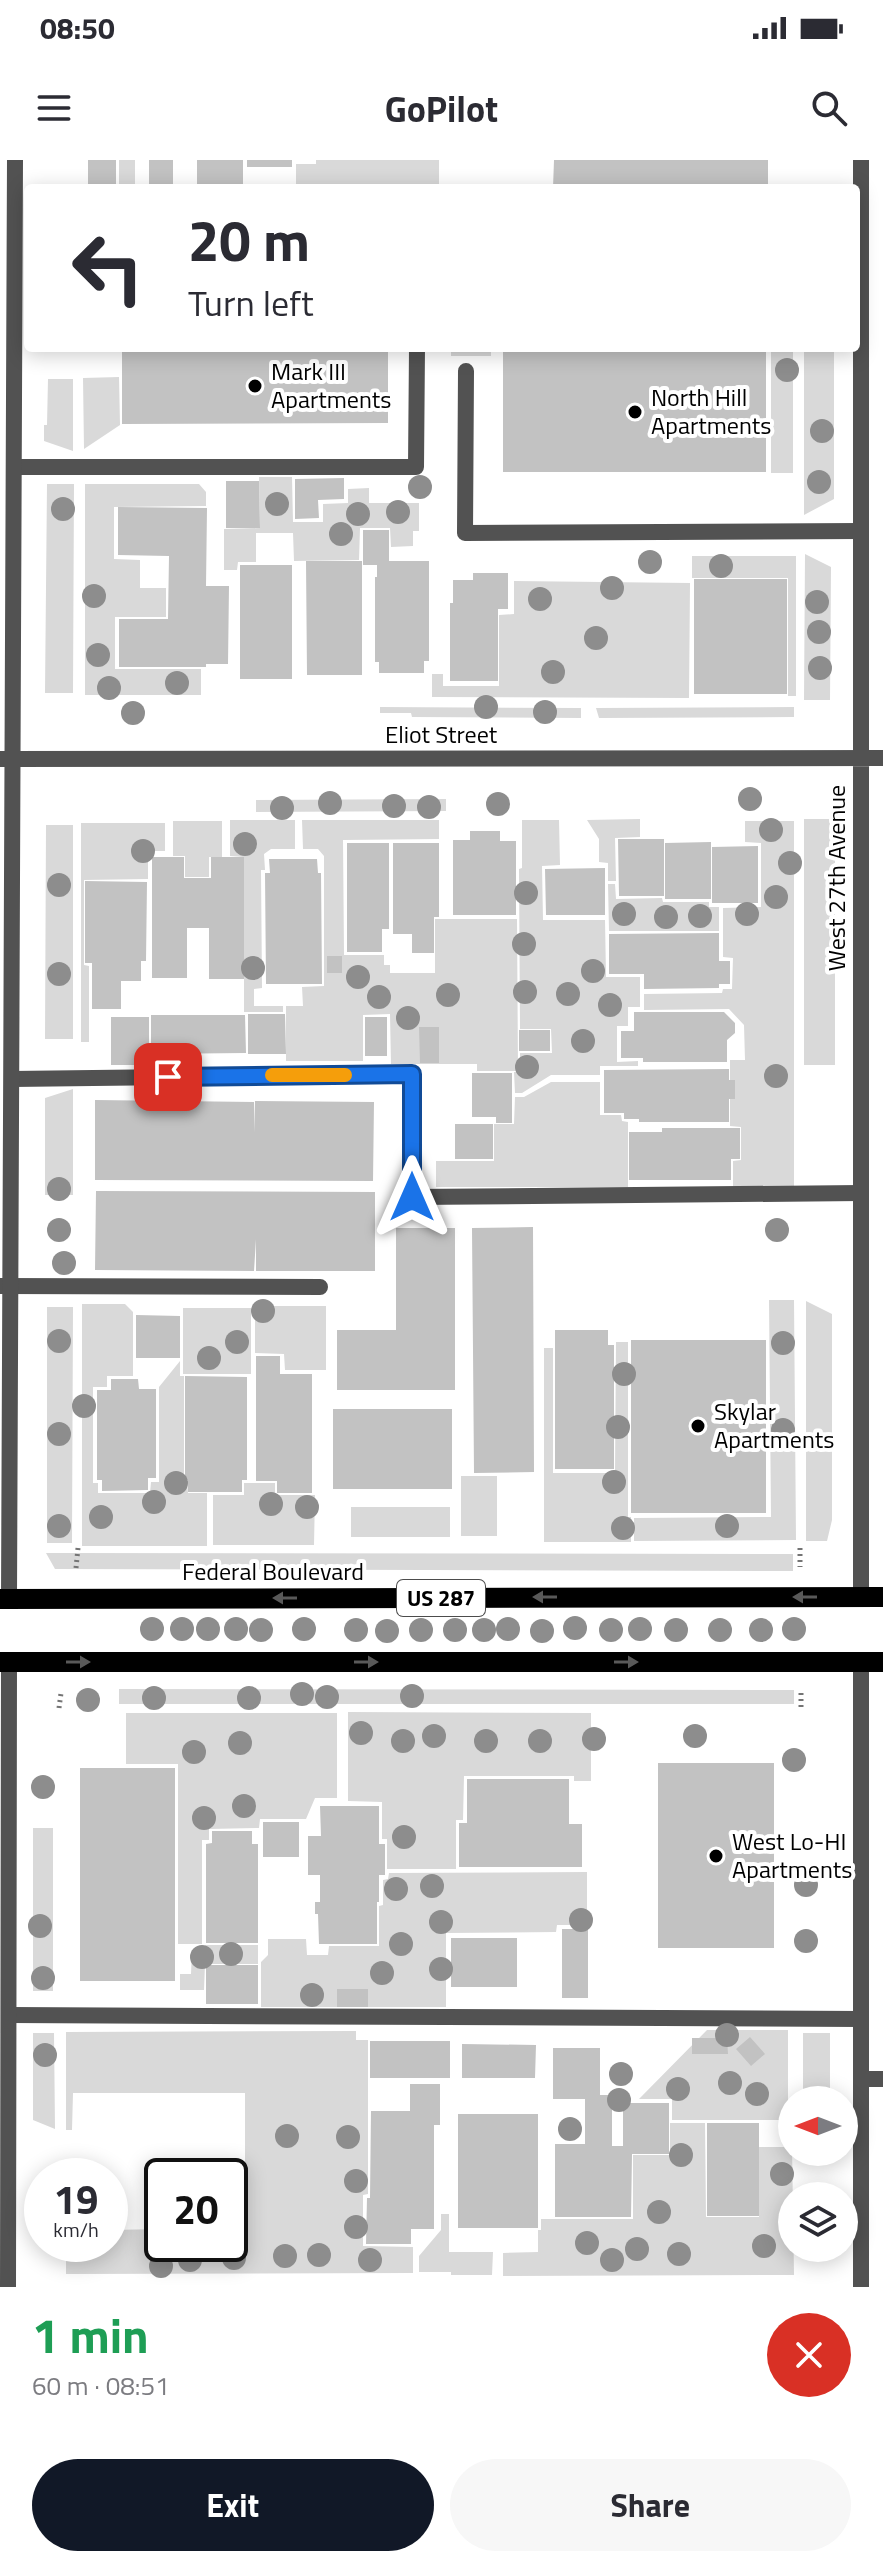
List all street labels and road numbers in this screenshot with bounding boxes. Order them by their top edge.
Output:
street label: Eliot Street [385,716,498,752]
street label: West 27th Avenue [818,785,854,971]
street label: Federal Boulevard [182,1553,364,1589]
road number: US 287 [397,1580,485,1616]

